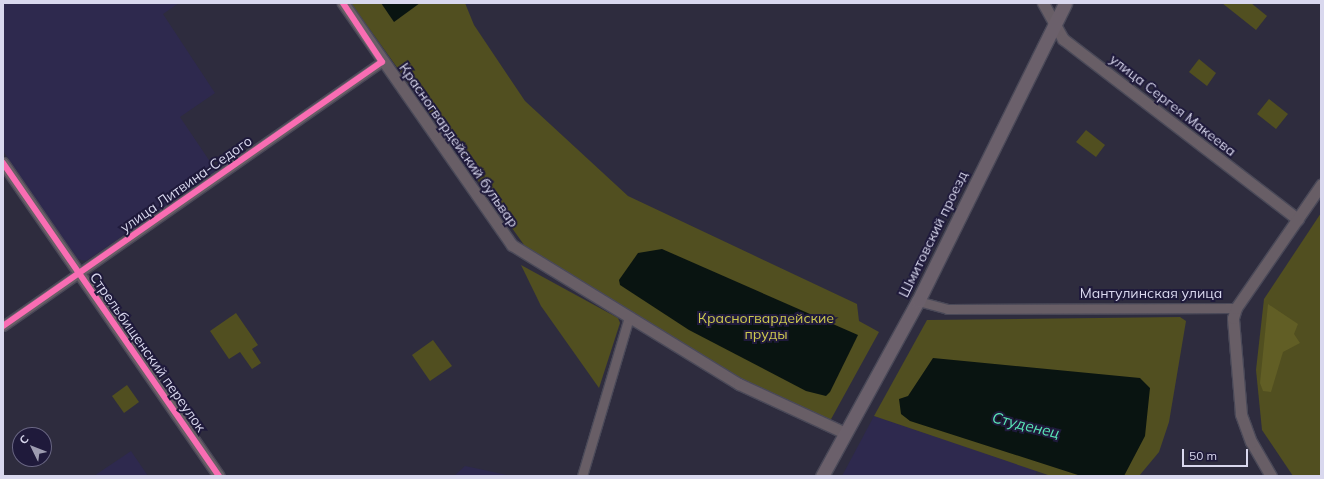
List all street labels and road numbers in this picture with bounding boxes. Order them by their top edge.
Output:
street label: улица Сергея Макеева [1107,51,1239,159]
street label: Красногвардейский бульвар [396,60,522,230]
street label: улица Литвина-Седого [117,132,255,236]
street label: Шмитовский проезд [895,168,971,300]
street label: Стрельбищенский переулок [86,269,210,435]
street label: Мантулинская улица [1080,285,1222,301]

